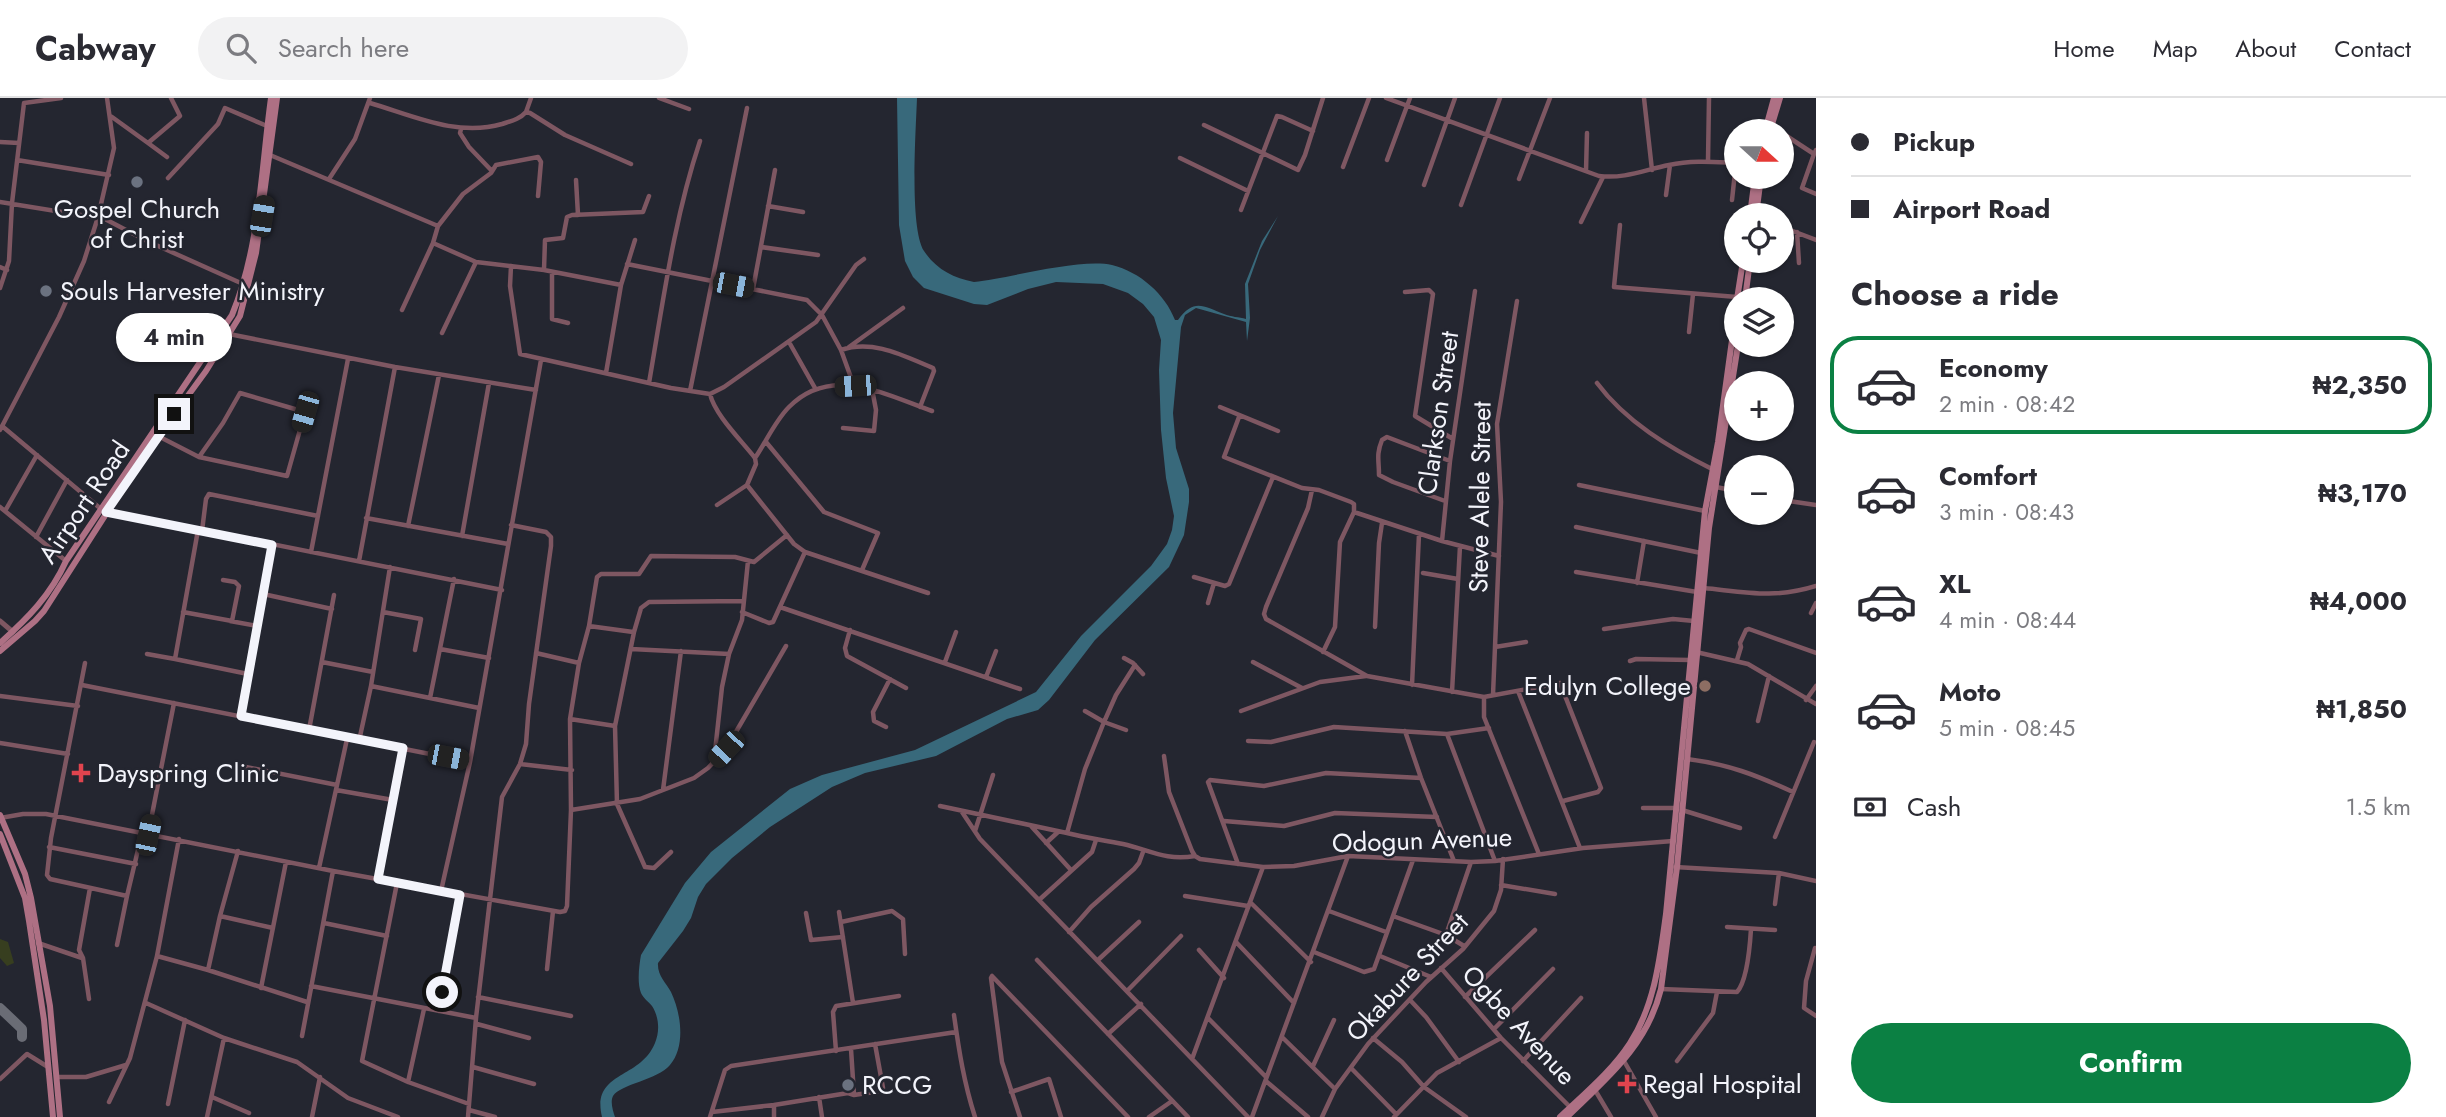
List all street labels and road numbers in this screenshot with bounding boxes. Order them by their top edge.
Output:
street label: Clarkson Street [1408,328,1468,497]
street label: Steve Alele Street [1459,400,1501,593]
street label: Airport Road [29,433,139,571]
street label: Odogun Avenue [1331,818,1513,862]
street label: Okabure Street [1337,903,1478,1050]
street label: Ogbe Avenue [1453,956,1585,1094]

